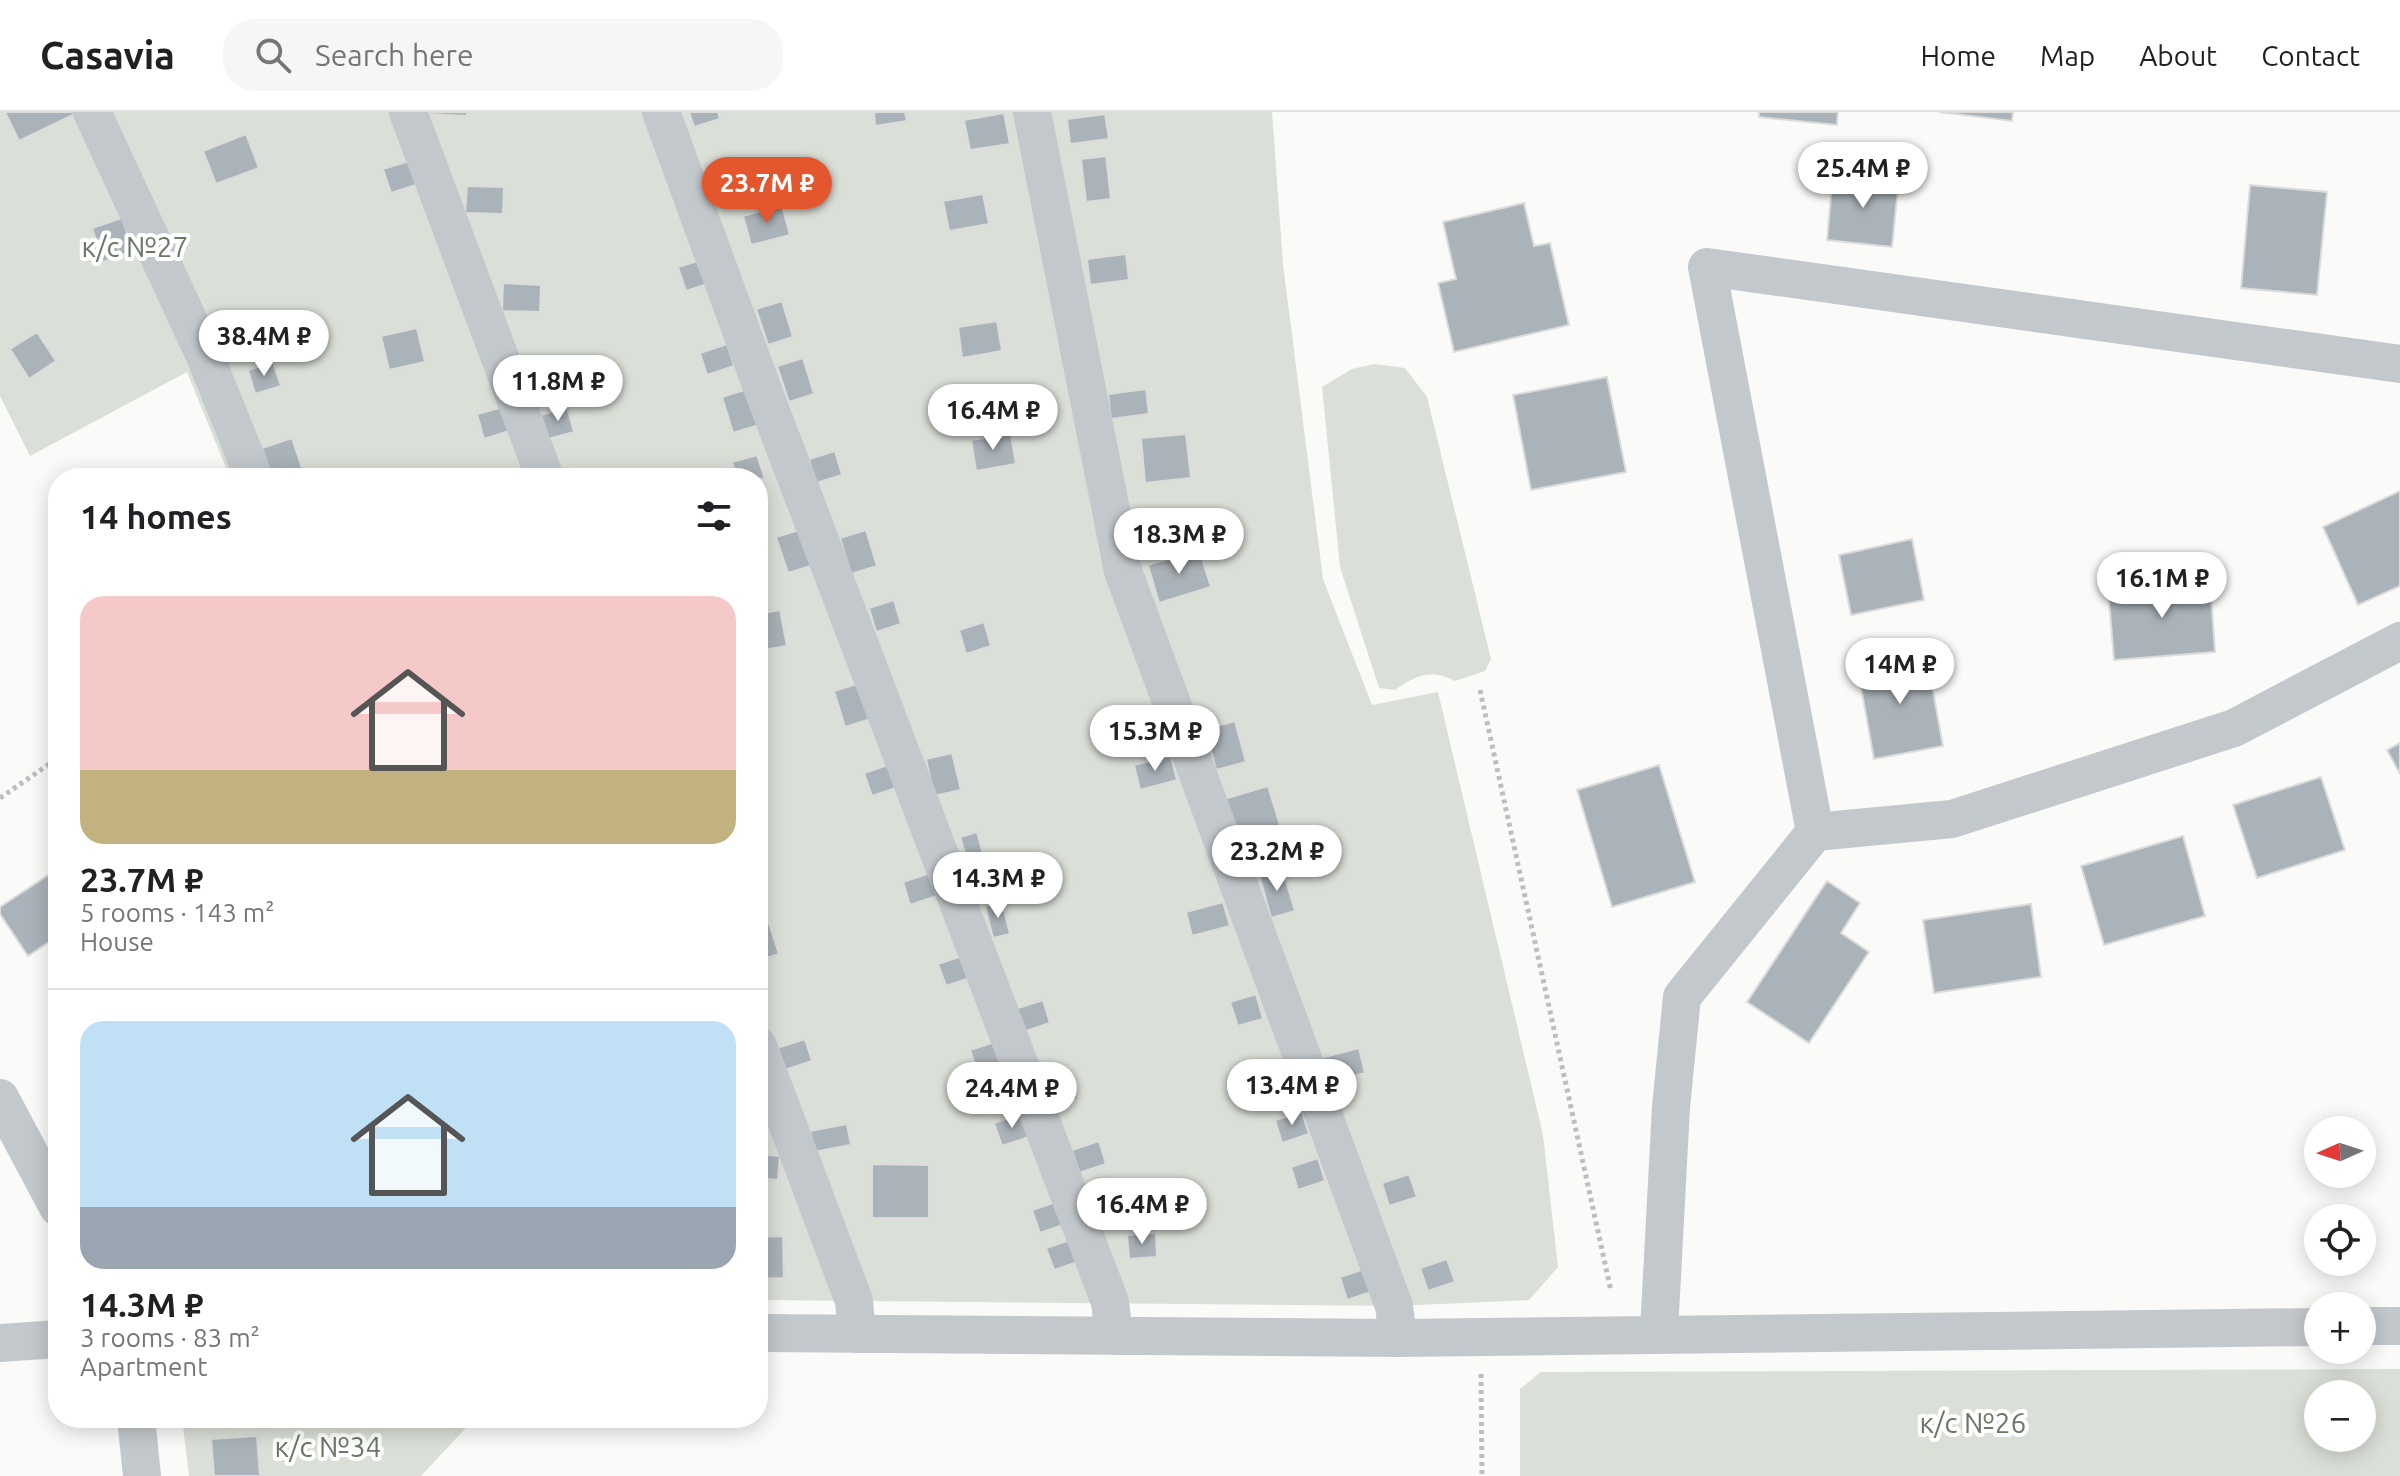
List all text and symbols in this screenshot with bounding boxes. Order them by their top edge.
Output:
search box [223,19,783,91]
icon: search [251,33,295,77]
text: Casavia [40,34,175,76]
text: Search here [315,38,474,72]
text: Home [1921,40,1996,71]
text: Map [2040,40,2095,71]
text: About [2139,40,2217,71]
text: Contact [2261,40,2360,71]
pin: 25.4M ₽ [1789,142,1937,210]
text: 25.4M ₽ [1816,153,1910,182]
pin: 23.7M ₽ [693,157,841,225]
text: 23.7M ₽ [720,168,814,197]
park label: к/с №27 [82,231,188,262]
pin: 38.4M ₽ [190,310,338,378]
text: 38.4M ₽ [217,321,311,350]
pin: 11.8M ₽ [484,355,632,423]
text: 11.8M ₽ [511,366,605,395]
pin: 16.4M ₽ [919,384,1067,452]
text: 16.4M ₽ [946,395,1040,424]
icon: filters [692,494,736,538]
text: 14 homes [80,497,232,535]
pin: 18.3M ₽ [1105,508,1253,576]
text: 18.3M ₽ [1132,519,1226,548]
pin: 16.1M ₽ [2088,552,2236,620]
text: 16.1M ₽ [2115,563,2209,592]
pin: 14M ₽ [1844,638,1956,706]
icon: home [336,648,480,792]
text: 14M ₽ [1863,649,1937,678]
pin: 15.3M ₽ [1081,705,1229,773]
text: 15.3M ₽ [1108,716,1202,745]
pin: 23.2M ₽ [1203,825,1351,893]
text: 23.2M ₽ [1230,836,1324,865]
pin: 14.3M ₽ [924,852,1072,920]
text: 23.7M ₽ [80,860,203,898]
text: 14.3M ₽ [951,863,1045,892]
text: 5 rooms · 143 m² [80,898,275,927]
text: House [80,927,154,956]
pin: 13.4M ₽ [1218,1059,1366,1127]
pin: 24.4M ₽ [938,1062,1086,1130]
text: 13.4M ₽ [1245,1070,1339,1099]
icon: home [336,1073,480,1217]
text: 24.4M ₽ [965,1073,1059,1102]
north arrow [2304,1116,2376,1188]
map controls [2304,1116,2376,1452]
pin: 16.4M ₽ [1068,1178,1216,1246]
text: 16.4M ₽ [1095,1189,1189,1218]
button: locate [2304,1204,2376,1276]
text: 14.3M ₽ [80,1285,203,1323]
button: + [2304,1292,2376,1364]
text: 3 rooms · 83 m² [80,1323,260,1352]
text: Apartment [80,1352,207,1381]
button: − [2304,1380,2376,1452]
park label: к/с №26 [1920,1407,2026,1438]
park label: к/с №34 [275,1431,381,1462]

